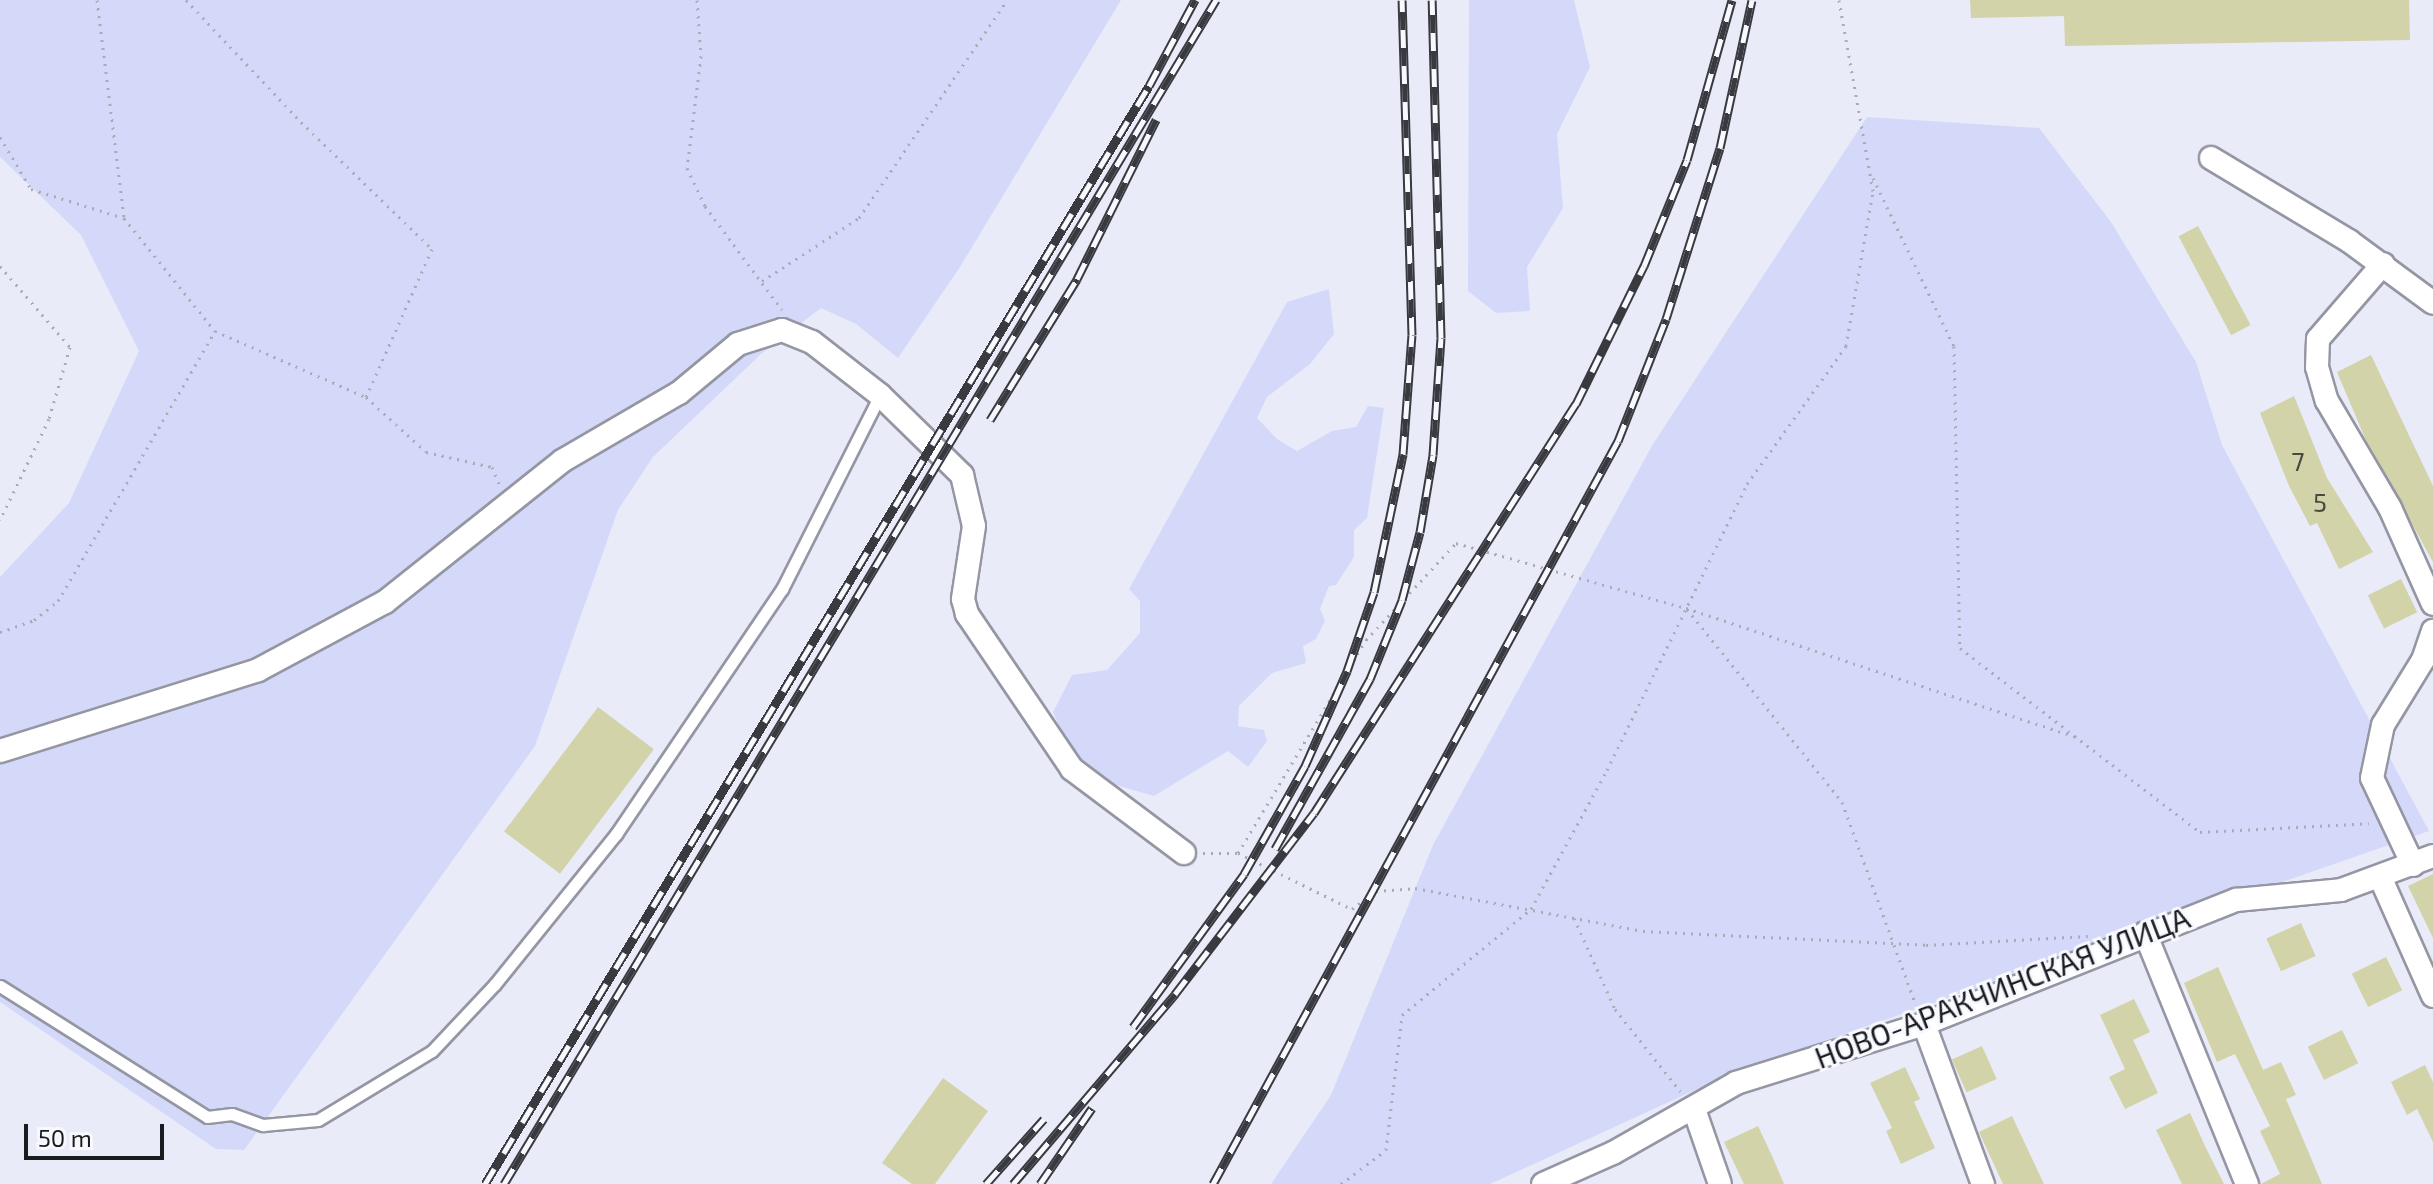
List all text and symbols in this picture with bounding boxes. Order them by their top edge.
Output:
house number: 7 [2291,445,2305,477]
house number: 5 [2313,486,2327,518]
street label: НОВО-АРАКЧИНСКАЯ УЛИЦА [1809,899,2195,1075]
scale bar [28,1108,168,1158]
text: 50 m [38,1123,92,1152]

